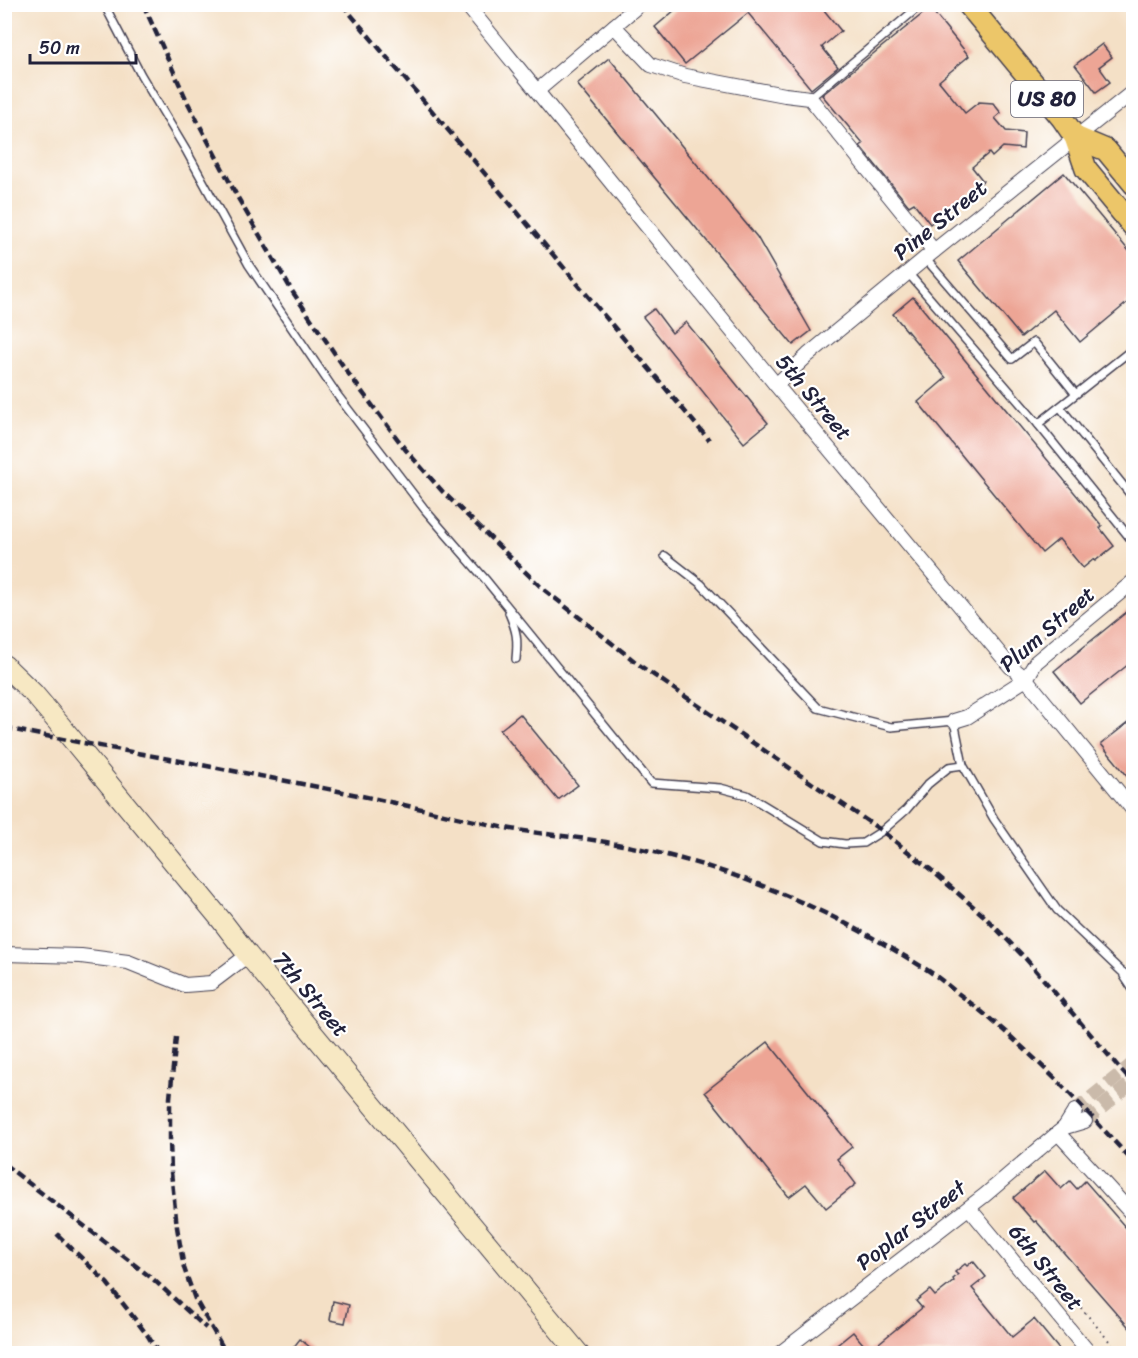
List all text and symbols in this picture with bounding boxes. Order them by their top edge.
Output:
scale bar [30,27,136,65]
text: 50 m [39,32,80,64]
road number: US 80 [1011,81,1083,117]
street label: Pine Street [884,169,996,270]
street label: 5th Street [766,345,863,450]
street label: Plum Street [990,576,1104,682]
street label: 7th Street [263,942,359,1046]
street label: Poplar Street [847,1168,976,1281]
street label: 6th Street [998,1215,1094,1320]

